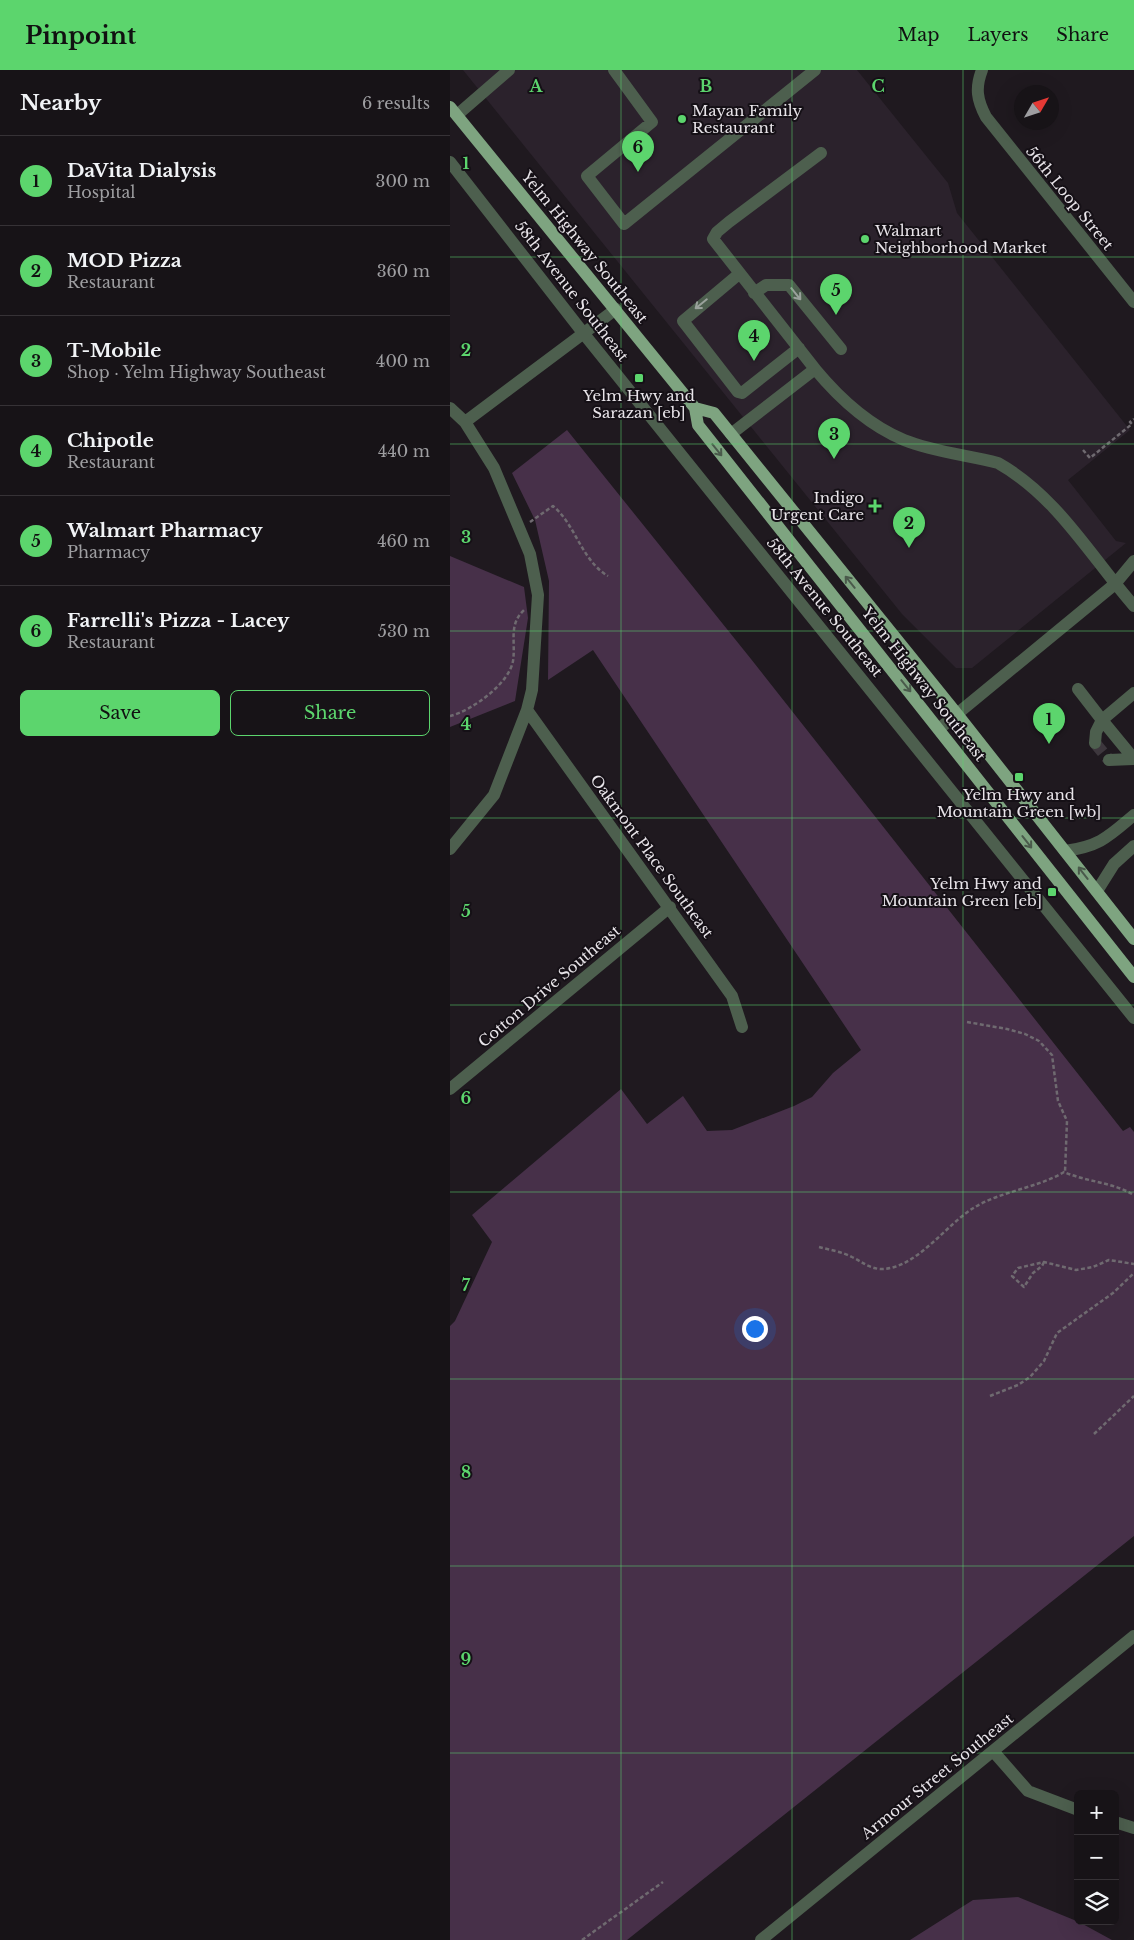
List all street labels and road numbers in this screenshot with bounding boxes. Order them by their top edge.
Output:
street label: 56th Loop Street [1022,142,1118,254]
street label: Yelm Highway Southeast [517,166,652,327]
street label: 58th Avenue Southeast [511,217,633,366]
street label: 58th Avenue Southeast [763,534,887,681]
street label: Yelm Highway Southeast [857,602,990,765]
street label: Oakmont Place Southeast [586,771,718,942]
street label: Cotton Drive Southeast [474,921,624,1051]
street label: Armour Street Southeast [856,1709,1017,1844]

